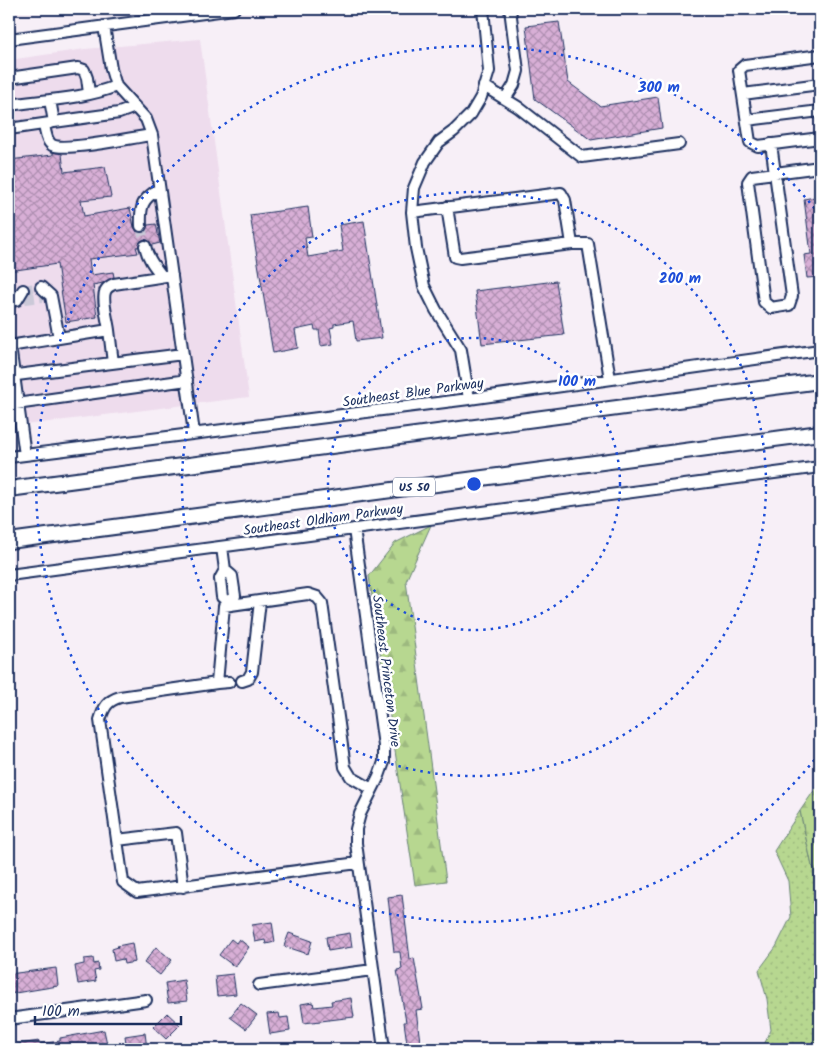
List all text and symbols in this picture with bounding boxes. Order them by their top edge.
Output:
text: 300 m [637,76,680,100]
text: 200 m [659,267,701,291]
text: 100 m [558,370,596,394]
street label: Southeast Blue Parkway [341,372,486,414]
centre of rings [465,475,483,493]
road number: US 50 [393,478,435,497]
street label: Southeast Oldham Parkway [242,498,405,542]
street label: Southeast Princeton Drive [366,594,406,749]
scale bar [35,993,181,1025]
text: 100 m [42,1000,80,1024]

